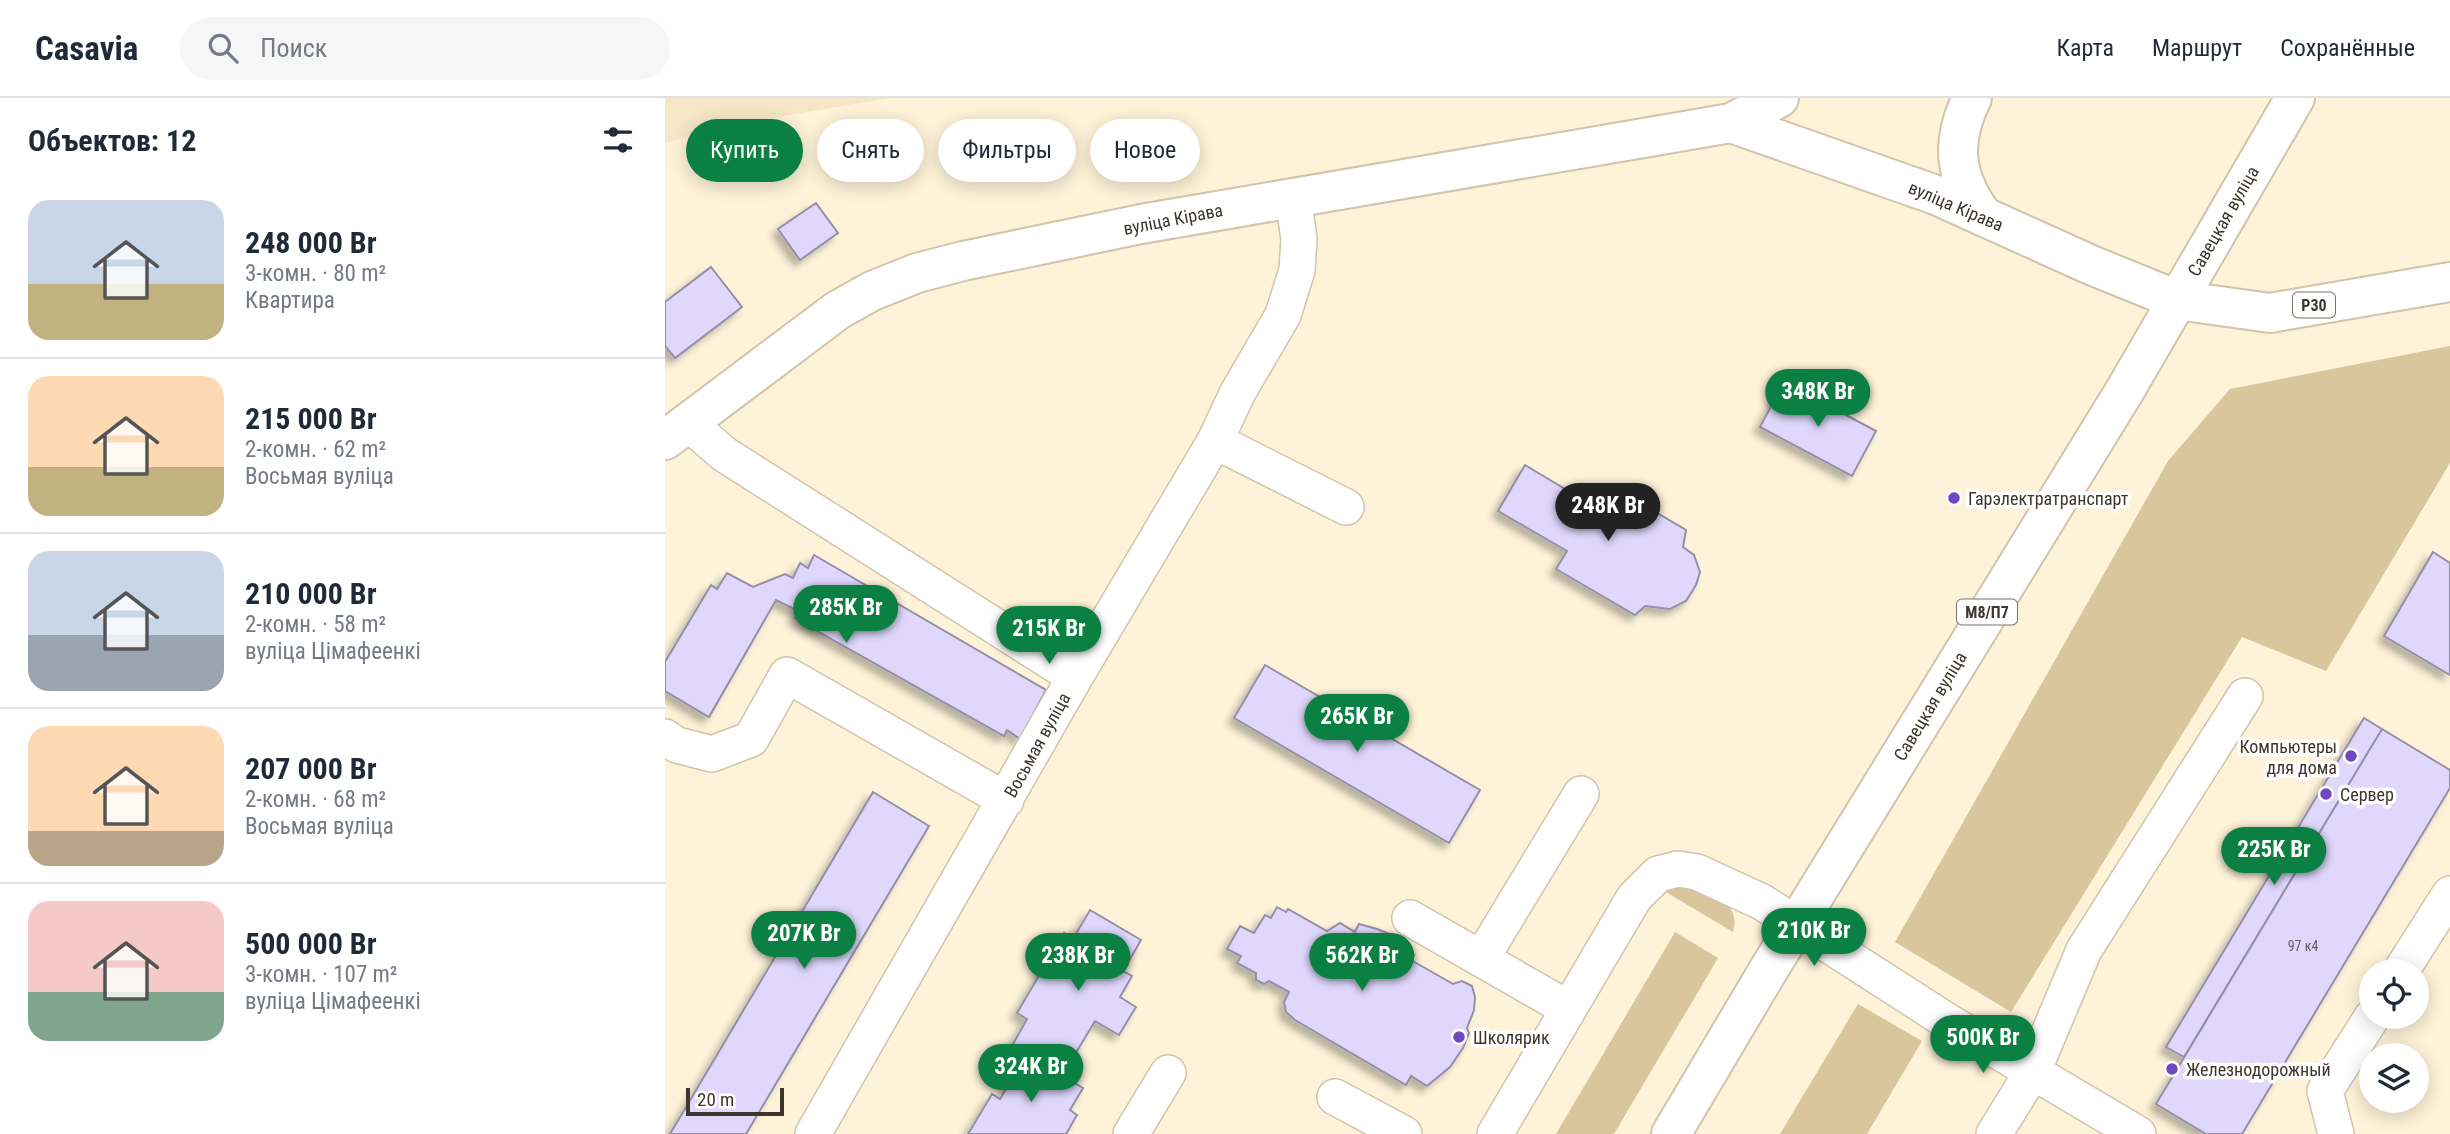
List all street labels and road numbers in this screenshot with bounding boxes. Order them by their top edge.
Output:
street label: Савецкая вуліца [2183,162,2263,280]
street label: вуліца Кірава [1905,177,2007,235]
street label: вуліца Кірава [1121,199,1225,239]
road number: Р30 [2293,293,2335,318]
road number: М8/П7 [1957,600,2017,624]
street label: Савецкая вуліца [1889,648,1971,764]
street label: Восьмая вуліца [1000,689,1074,801]

